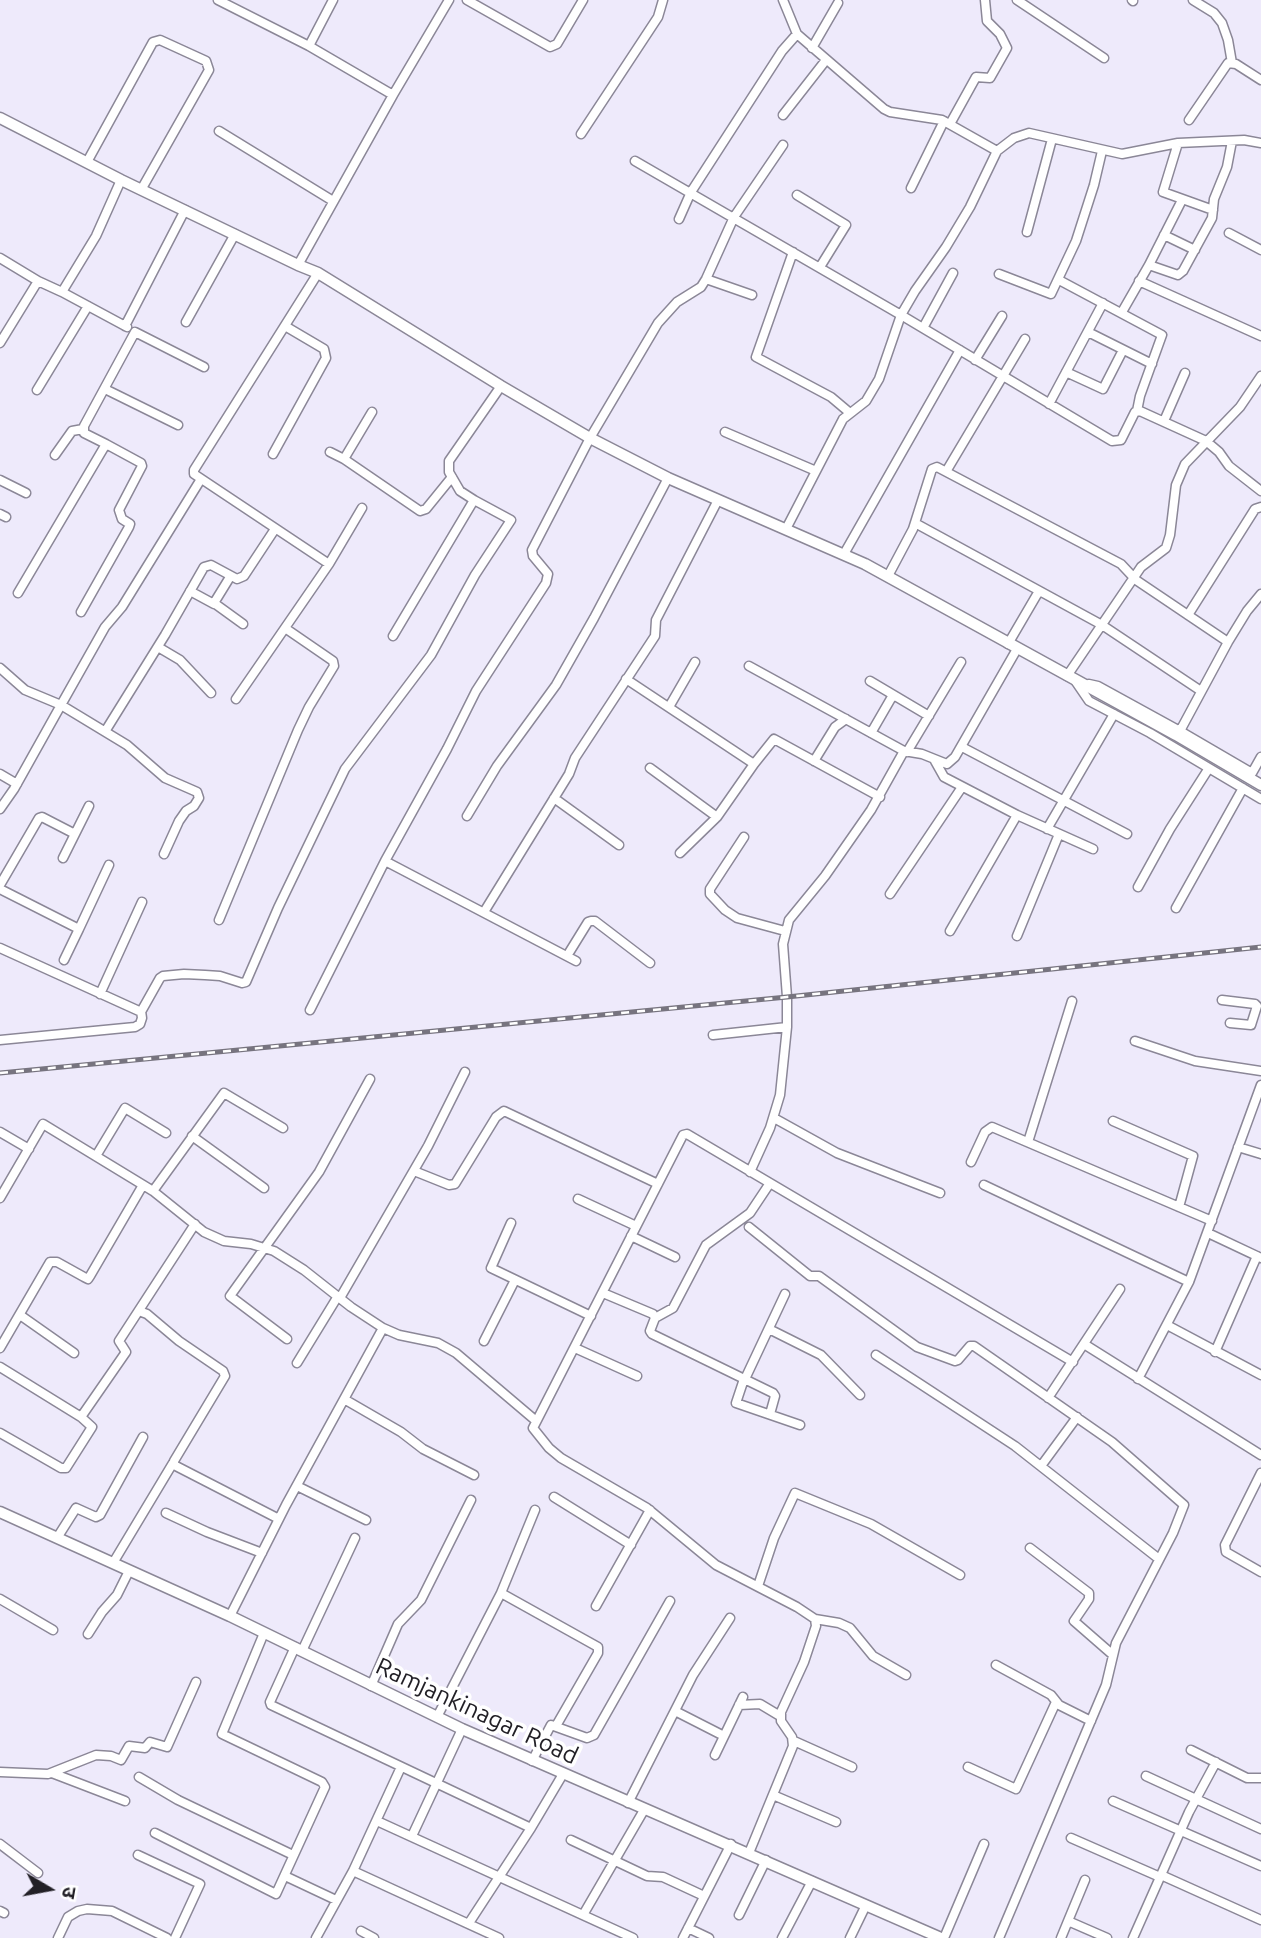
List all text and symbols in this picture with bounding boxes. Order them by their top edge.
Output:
street label: Ramjankinagar Road [371,1651,583,1771]
north arrow [14,1854,84,1924]
text: उ [58,1885,81,1900]

